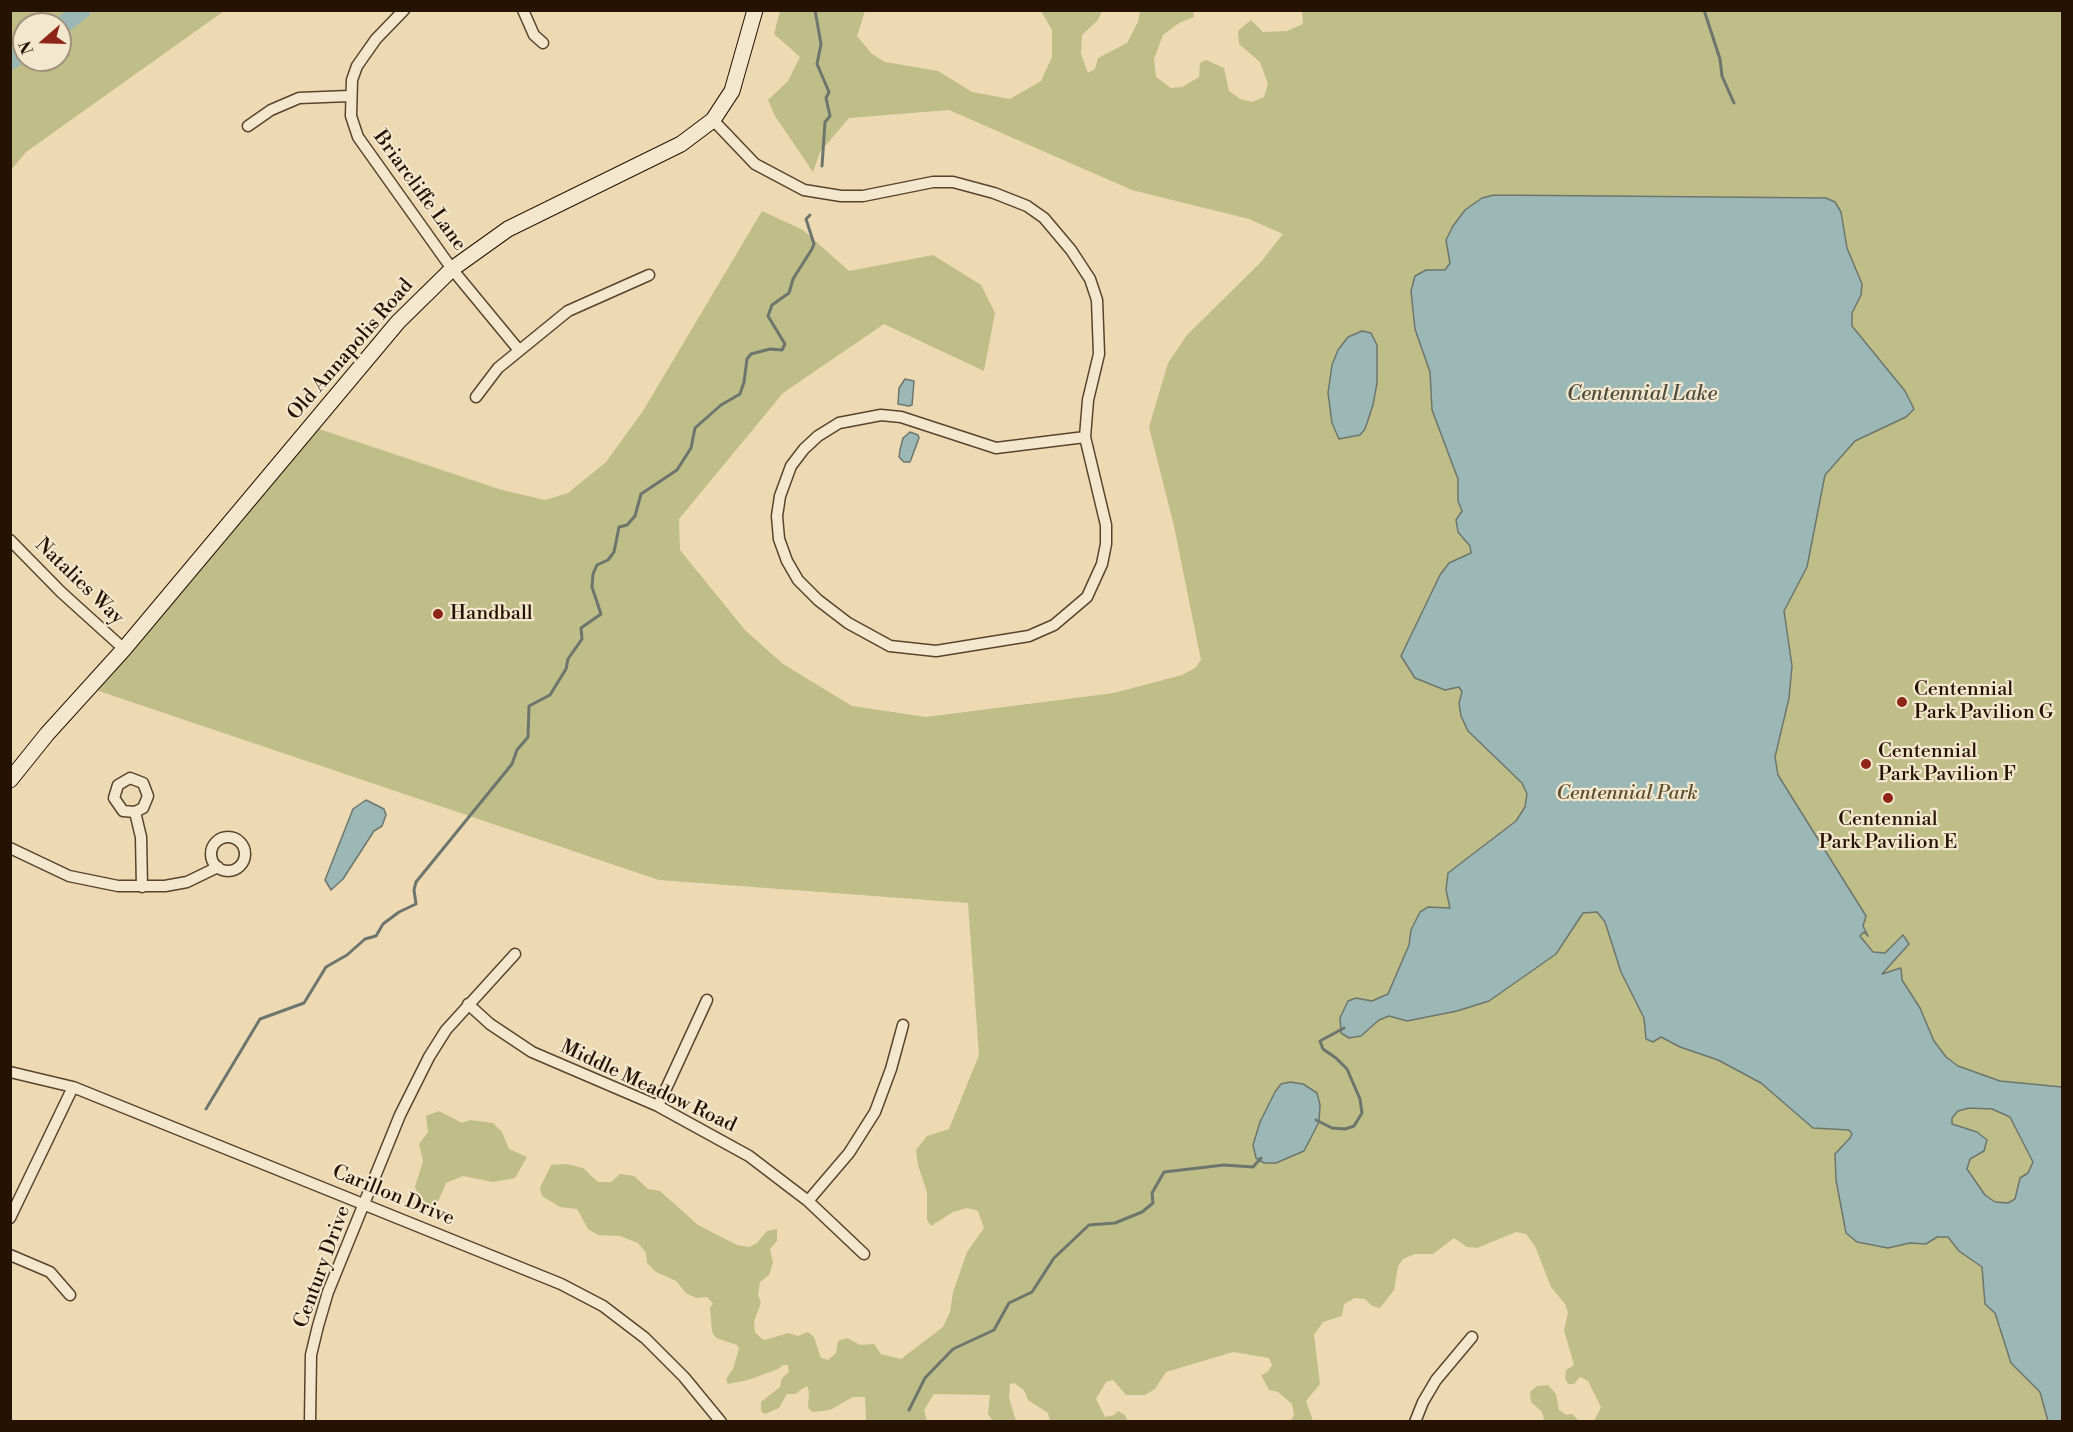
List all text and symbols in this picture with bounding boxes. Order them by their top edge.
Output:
north arrow [12,12,72,72]
text: N [15,38,39,57]
street label: Briarcliffe Lane [367,126,471,256]
street label: Old Annapolis Road [283,274,419,426]
water label: Centennial Lake [1567,382,1717,408]
street label: Natalies Way [30,534,128,630]
place label: Handball [450,602,533,626]
marker: Handball [431,607,445,621]
place label: Centennial Park Pavilion G [1914,678,2053,725]
marker: Centennial Park Pavilion G [1895,695,1909,709]
place label: Centennial Park Pavilion F [1878,740,2016,787]
marker: Centennial Park Pavilion F [1859,757,1873,771]
park label: Centennial Park [1556,782,1698,806]
marker: Centennial Park Pavilion E [1881,791,1895,805]
place label: Centennial Park Pavilion E [1819,808,1957,855]
street label: Middle Meadow Road [556,1036,740,1138]
street label: Carillon Drive [328,1161,458,1231]
street label: Century Drive [290,1203,356,1331]

